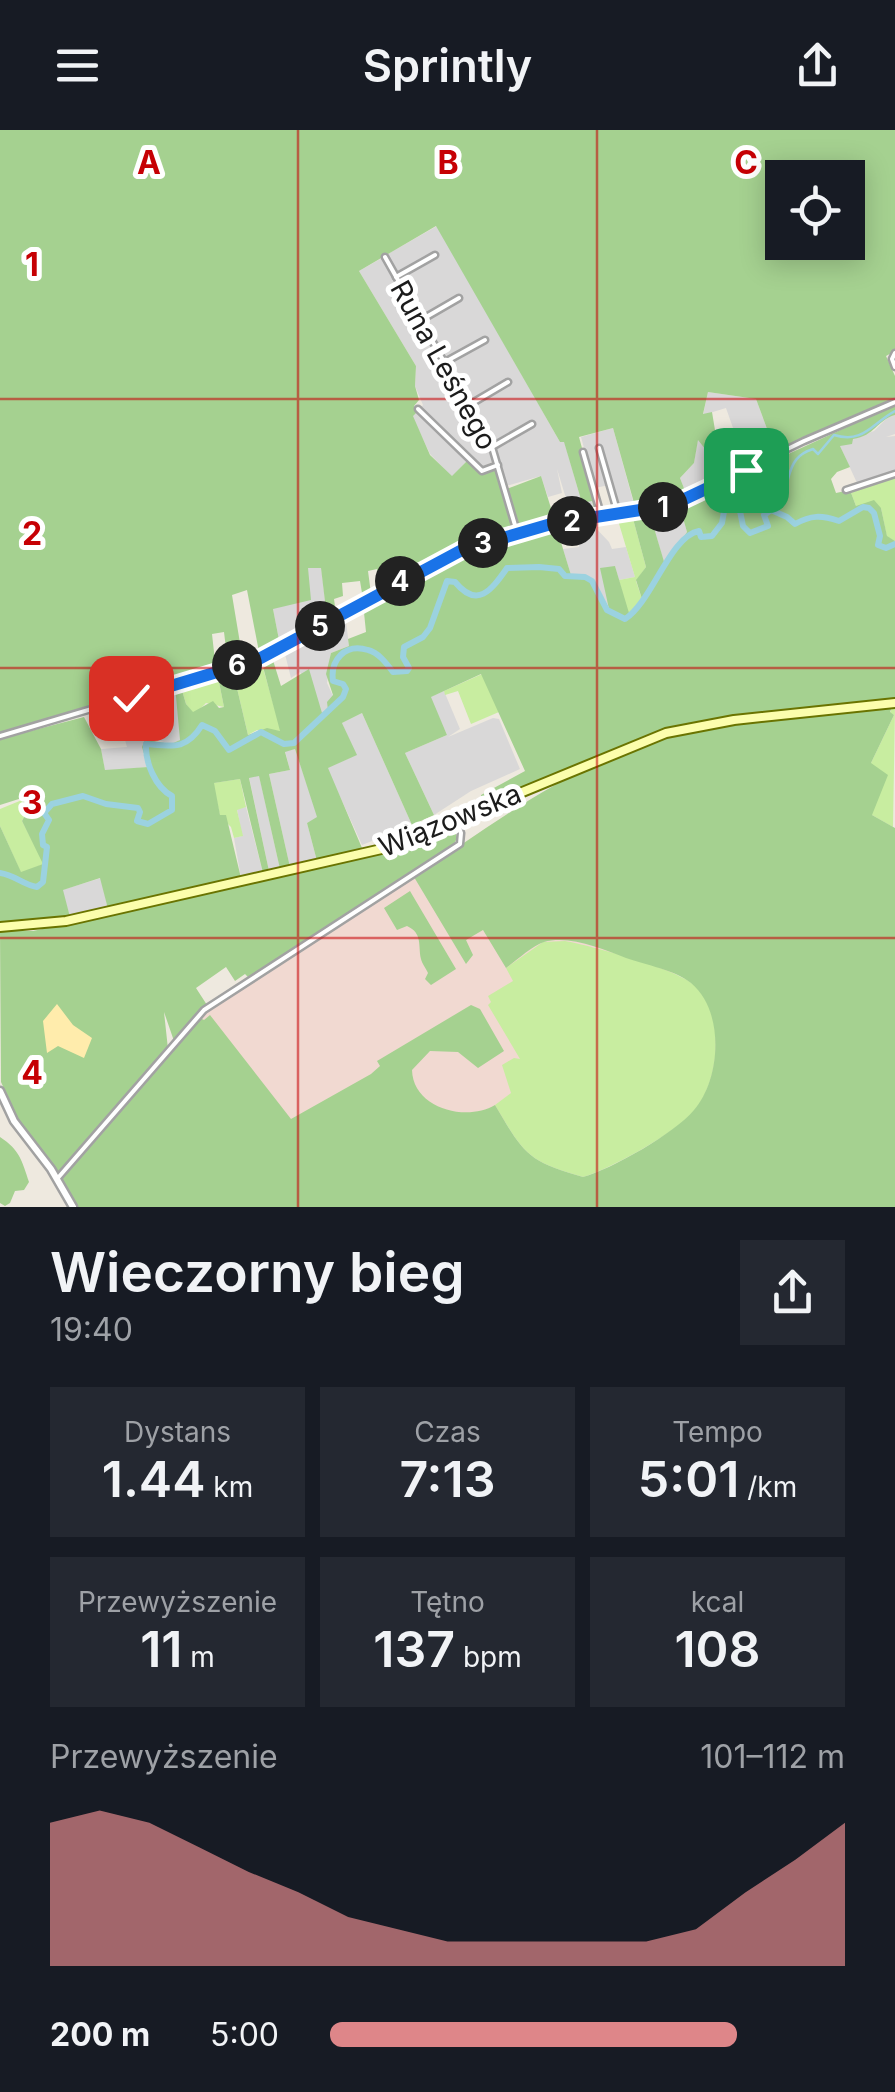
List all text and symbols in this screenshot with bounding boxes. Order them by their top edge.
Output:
icon: menu [50,38,105,93]
text: Sprintly [363,38,532,93]
icon: share [790,38,845,93]
text: A [137,143,161,182]
text: B [437,143,459,182]
text: C [734,143,758,182]
map controls [765,160,865,260]
button: locate [765,160,865,260]
text: 1 [25,245,39,284]
street label: Runa Leśnego [383,274,505,456]
pin [704,428,789,513]
icon: arrive [719,443,774,498]
pin: 1 [638,482,688,532]
text: 1 [657,490,669,524]
pin: 2 [547,496,597,546]
text: 2 [563,504,581,538]
text: 2 [22,514,42,553]
pin: 3 [458,518,508,568]
text: 3 [474,526,492,560]
pin: 4 [375,556,425,606]
text: 4 [391,564,409,598]
pin: 5 [295,601,345,651]
text: 5 [311,609,329,643]
pin: 6 [212,640,262,690]
text: 6 [228,648,246,682]
pin [89,656,174,741]
icon: check [104,671,159,726]
street label: Wiązowska [374,776,526,864]
text: 3 [22,783,42,822]
text: 4 [21,1053,43,1092]
text: Wieczorny bieg [50,1239,465,1305]
button: share [740,1240,845,1345]
text: 19:40 [50,1310,133,1349]
text: Dystans [124,1415,231,1449]
text: Czas [414,1415,481,1449]
text: Tempo [672,1415,763,1449]
text: 1.44 [102,1449,205,1509]
text: 7:13 [399,1449,496,1509]
text: 5:01 [638,1449,739,1509]
text: km [205,1470,253,1504]
text: /km [739,1470,797,1504]
text: Przewyższenie [78,1585,277,1619]
text: Tętno [410,1585,485,1619]
text: kcal [691,1585,744,1619]
text: 11 [140,1619,182,1679]
text: 137 [373,1619,455,1679]
text: 108 [674,1619,761,1679]
text: m [182,1640,215,1674]
text: bpm [455,1640,522,1674]
text: Przewyższenie [50,1737,278,1776]
text: 101–112 m [700,1737,845,1776]
text: 200 m [50,2015,150,2054]
text: 5:00 [210,2015,279,2054]

